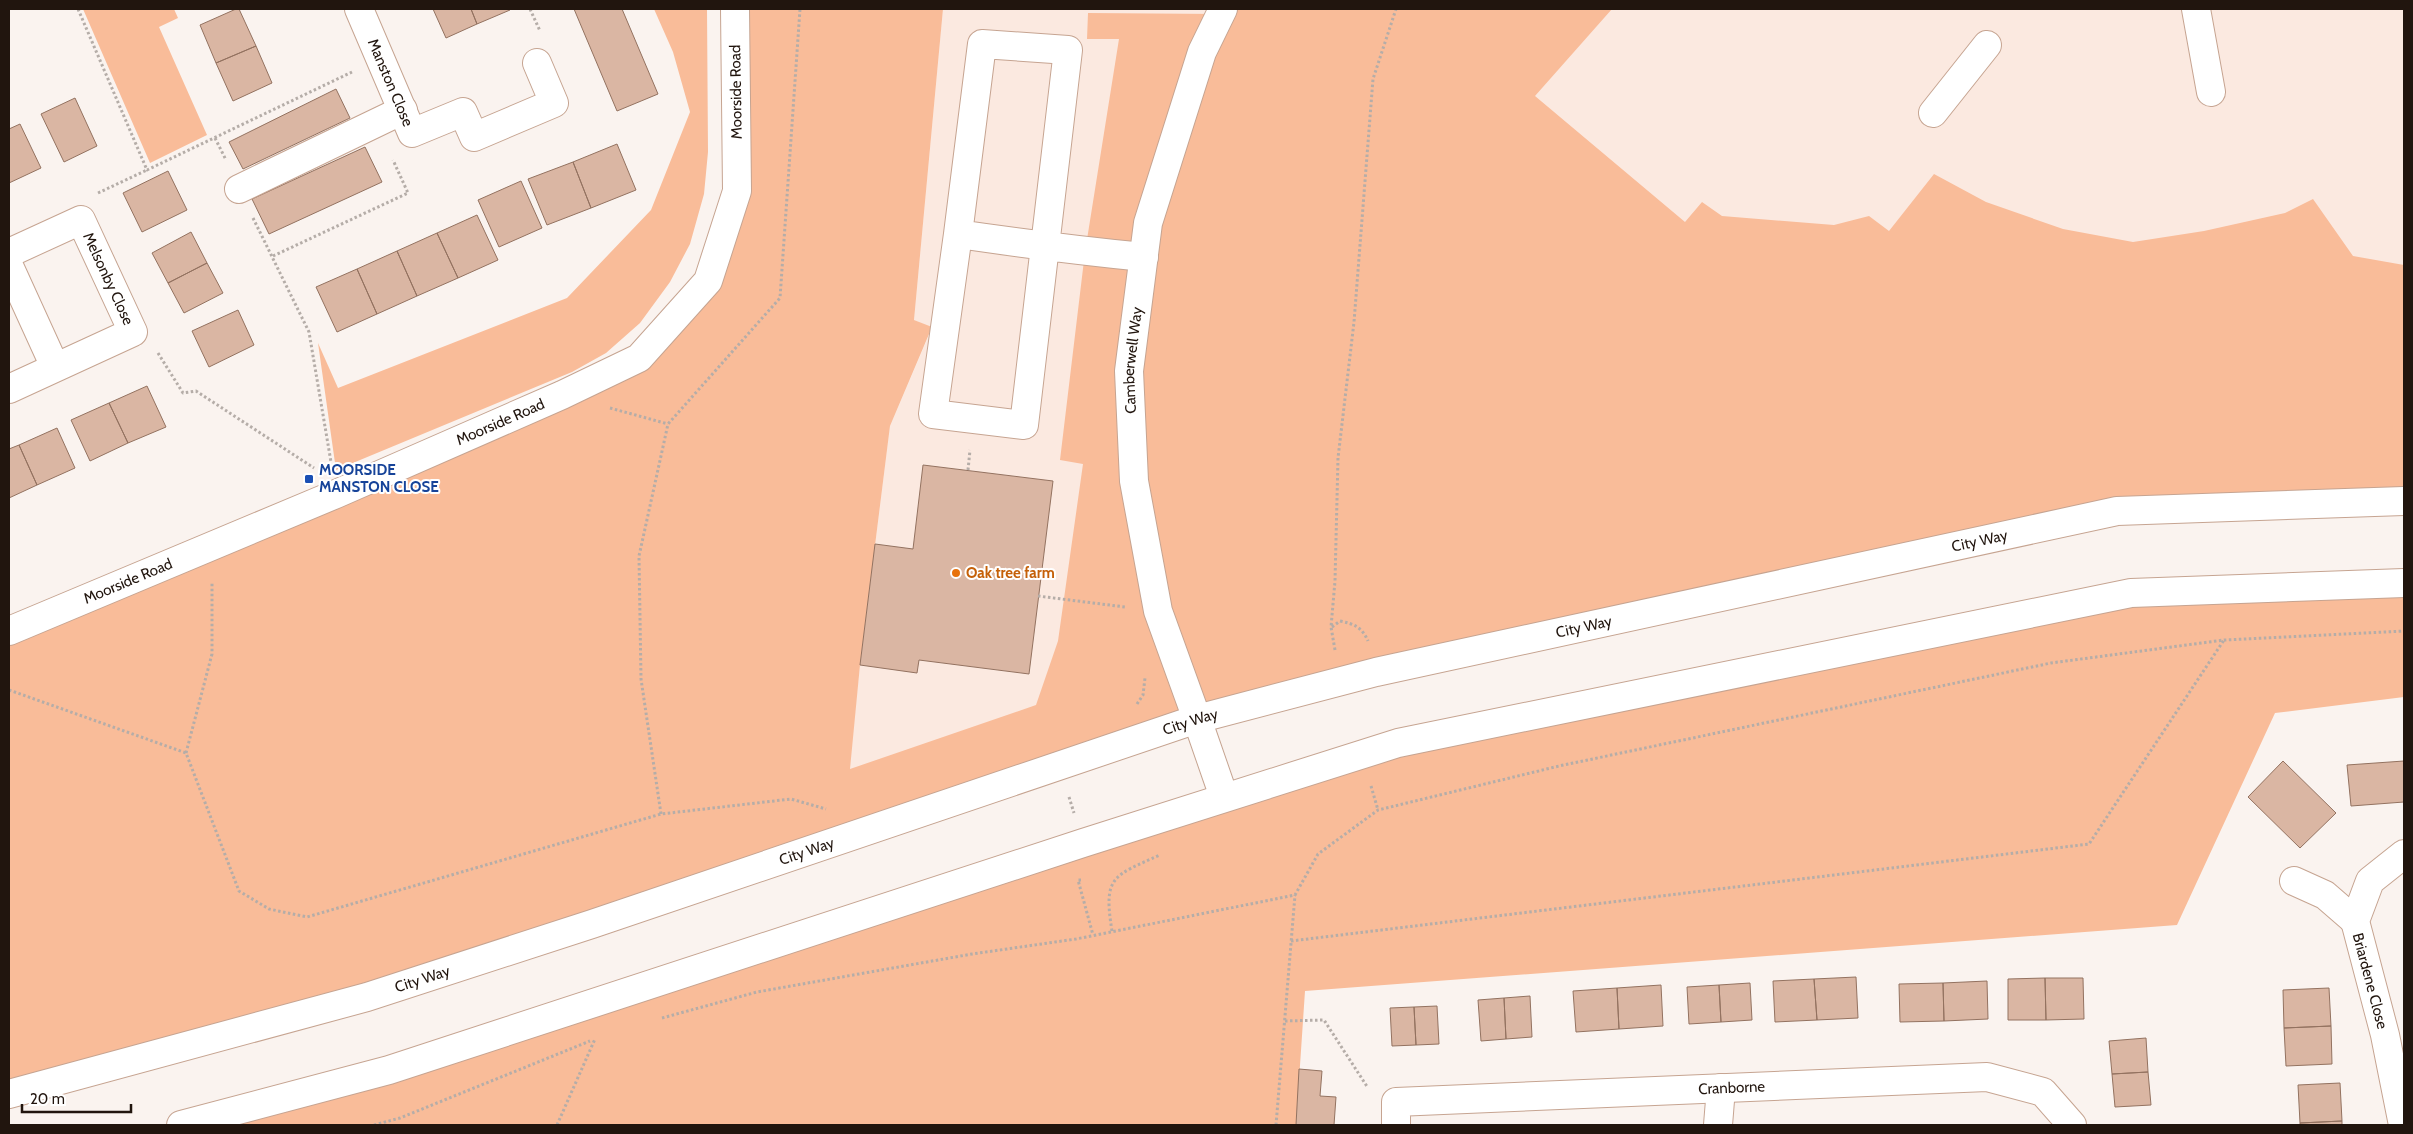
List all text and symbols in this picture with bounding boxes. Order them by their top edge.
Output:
street label: Manston Close [364,36,417,130]
street label: Moorside Road [726,45,746,139]
street label: Melsonby Close [79,230,138,328]
street label: Camberwell Way [1120,305,1146,414]
street label: Moorside Road [453,395,547,449]
place label: MOORSIDE MANSTON CLOSE [319,461,439,496]
marker: MOORSIDE MANSTON CLOSE [303,473,315,485]
street label: City Way [1950,526,2010,556]
street label: Moorside Road [81,555,175,608]
place label: Oak tree farm [966,564,1055,582]
marker: Oak tree farm [950,567,962,579]
street label: City Way [1554,612,1614,642]
street label: City Way [1160,705,1220,739]
street label: City Way [777,833,837,869]
street label: Briardene Close [2349,931,2392,1031]
street label: City Way [392,962,453,996]
street label: Cranborne [1698,1077,1766,1098]
scale bar [22,1082,131,1114]
text: 20 m [30,1090,65,1108]

